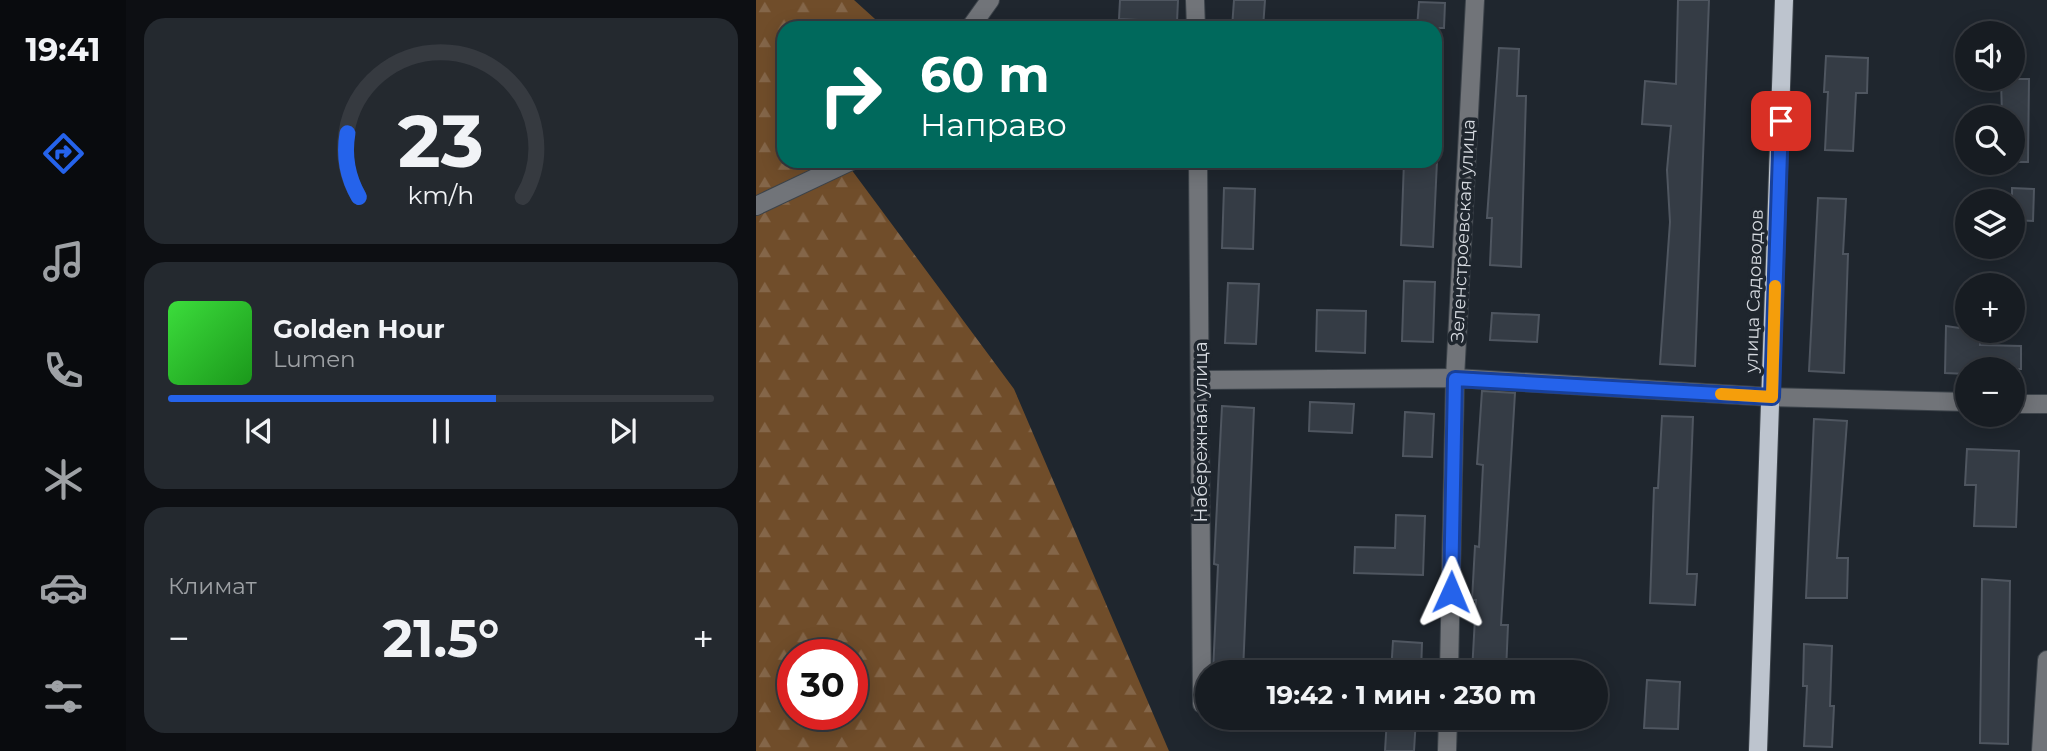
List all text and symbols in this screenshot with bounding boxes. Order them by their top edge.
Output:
map controls [1955,21,2025,427]
button: sound [1955,21,2025,91]
text: 19:41 [25,30,101,69]
text: 60 m [920,45,1050,104]
icon: right [805,49,896,140]
pin [1751,91,1811,151]
text: 23 [398,98,484,186]
icon: arrive [1762,102,1800,140]
text: Направо [920,105,1067,144]
button: search [1955,105,2025,175]
street label: Зеленстроевская улица [1446,119,1480,343]
icon: directions [39,129,88,178]
text: km/h [408,180,474,210]
button: layers [1955,189,2025,259]
street label: улица Садоводов [1740,209,1768,374]
icon: music [39,237,88,286]
button: + [1955,273,2025,343]
text: Golden Hour [273,313,445,345]
street label: Набережная улица [1190,342,1212,522]
text: Lumen [273,345,356,373]
icon: phone [39,346,88,395]
button: − [1955,357,2025,427]
icon: previous [240,412,278,450]
icon: pause [422,412,460,450]
icon: next [604,412,642,450]
icon: climate [39,455,88,504]
position arrow [1414,555,1488,629]
icon: car [39,563,88,612]
text: Климат [168,572,257,600]
text: 21.5° [382,607,500,670]
text: − [168,615,190,662]
text: + [692,615,714,662]
speed limit sign: 30 [777,639,868,730]
icon: filters [39,672,88,721]
text: 19:42 · 1 мин · 230 m [1266,679,1537,711]

